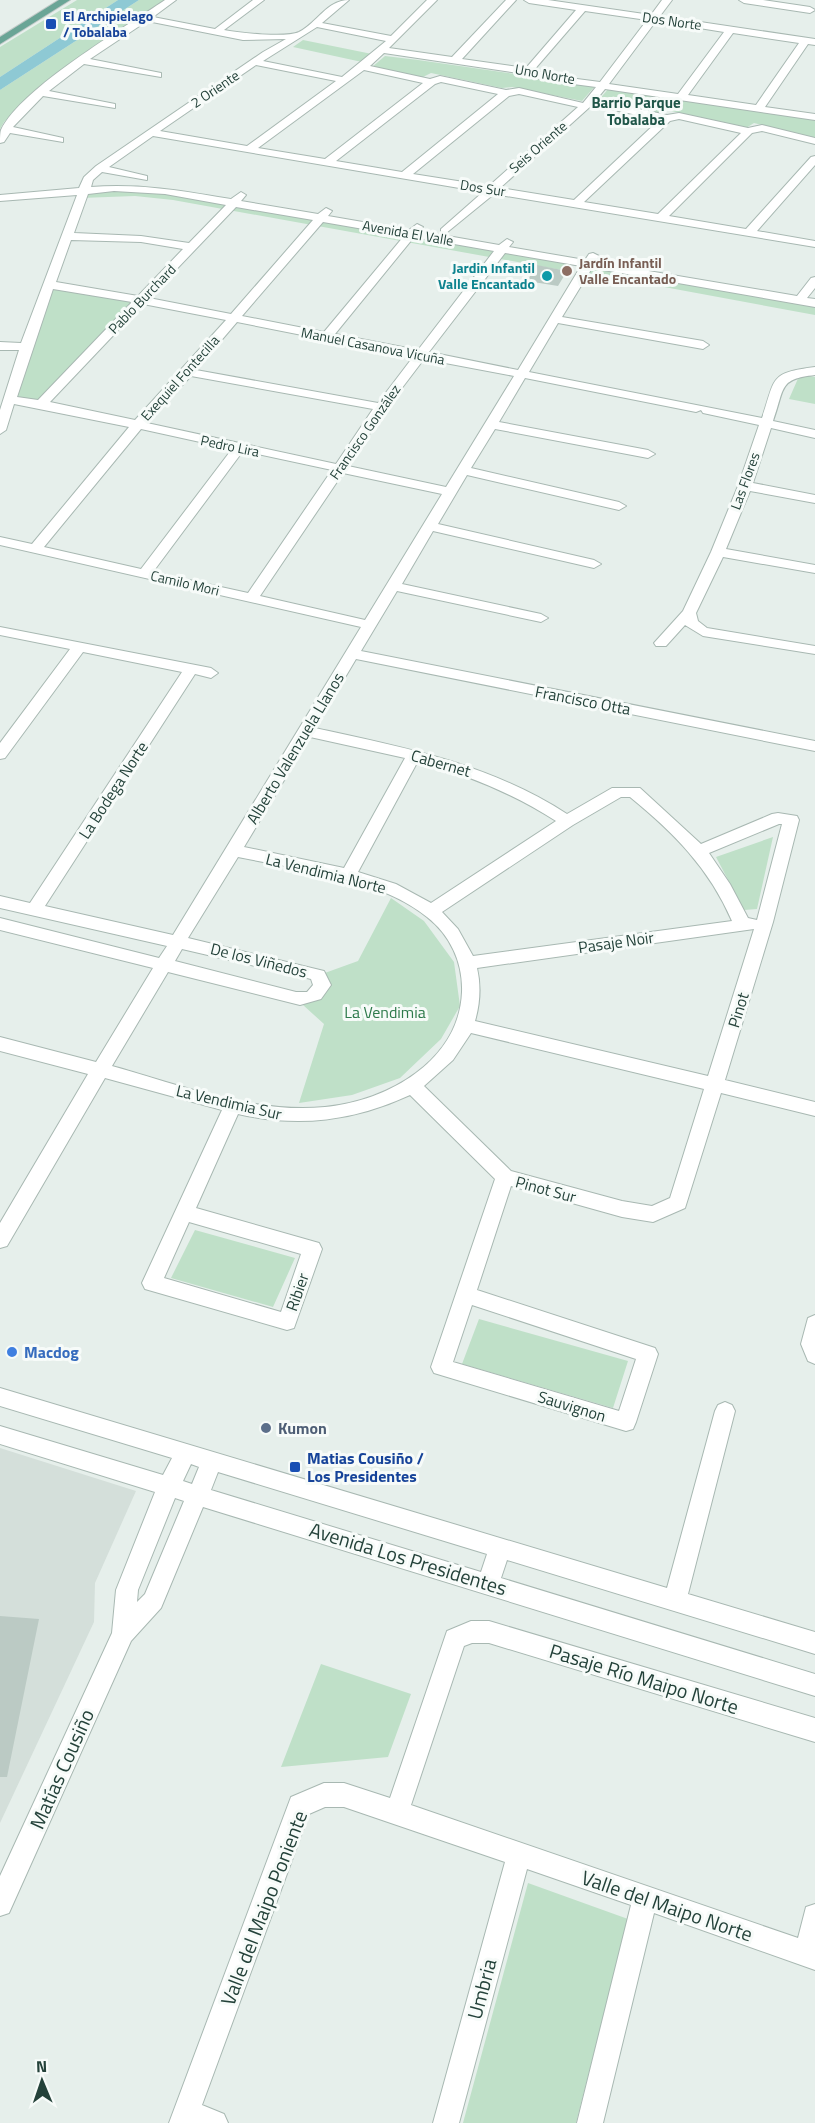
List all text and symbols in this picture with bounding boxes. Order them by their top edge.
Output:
place label: El Archipielago / Tobalaba [63,5,153,42]
street label: Dos Norte [641,6,703,35]
marker: El Archipielago / Tobalaba [44,17,58,31]
street label: Uno Norte [513,58,577,89]
street label: 2 Oriente [186,65,243,113]
district label: Barrio Parque Tobalaba [591,91,681,131]
street label: Seis Oriente [504,115,571,178]
street label: Dos Sur [459,174,508,201]
street label: Avenida El Valle [361,214,455,251]
place label: Jardín Infantil Valle Encantado [579,252,676,289]
place label: Jardin Infantil Valle Encantado [438,257,535,294]
street label: Pablo Burchard [103,259,180,338]
marker: Jardín Infantil Valle Encantado [560,264,574,278]
marker: Jardin Infantil Valle Encantado [540,269,554,283]
street label: Manuel Casanova Vicuña [299,321,447,370]
street label: Exequiel Fontecilla [135,330,224,425]
street label: Francisco González [324,380,405,484]
street label: Pedro Lira [199,429,261,462]
street label: Las Flores [724,449,765,512]
street label: Camilo Mori [149,564,222,601]
street label: Alberto Valenzuela Llanos [240,668,350,828]
street label: Francisco Otta [533,679,633,721]
street label: La Bodega Norte [72,736,154,844]
street label: Cabernet [408,743,474,783]
street label: La Vendimia Norte [263,846,389,900]
street label: Pasaje Noir [577,925,656,959]
street label: De los Viñedos [208,936,310,984]
street label: Pinot [721,989,755,1031]
park label: La Vendimia [344,1000,426,1024]
street label: La Vendimia Sur [174,1078,285,1126]
street label: Pinot Sur [513,1169,579,1209]
street label: Ribier [279,1269,315,1314]
place label: Macdog [24,1340,79,1364]
marker: Macdog [5,1345,19,1359]
street label: Sauvignon [535,1384,609,1428]
place label: Kumon [278,1416,327,1440]
marker: Kumon [259,1421,273,1435]
place label: Matias Cousiño / Los Presidentes [307,1446,424,1488]
marker: Matias Cousiño / Los Presidentes [288,1460,302,1474]
street label: Avenida Los Presidentes [306,1514,511,1603]
street label: Pasaje Río Maipo Norte [546,1635,743,1722]
street label: Matías Cousiño [21,1704,102,1834]
street label: Valle del Maipo Poniente [212,1806,315,2010]
street label: Valle del Maipo Norte [577,1862,757,1949]
street label: Umbria [459,1955,504,2023]
north arrow [12,2051,72,2111]
text: N [36,2054,47,2078]

